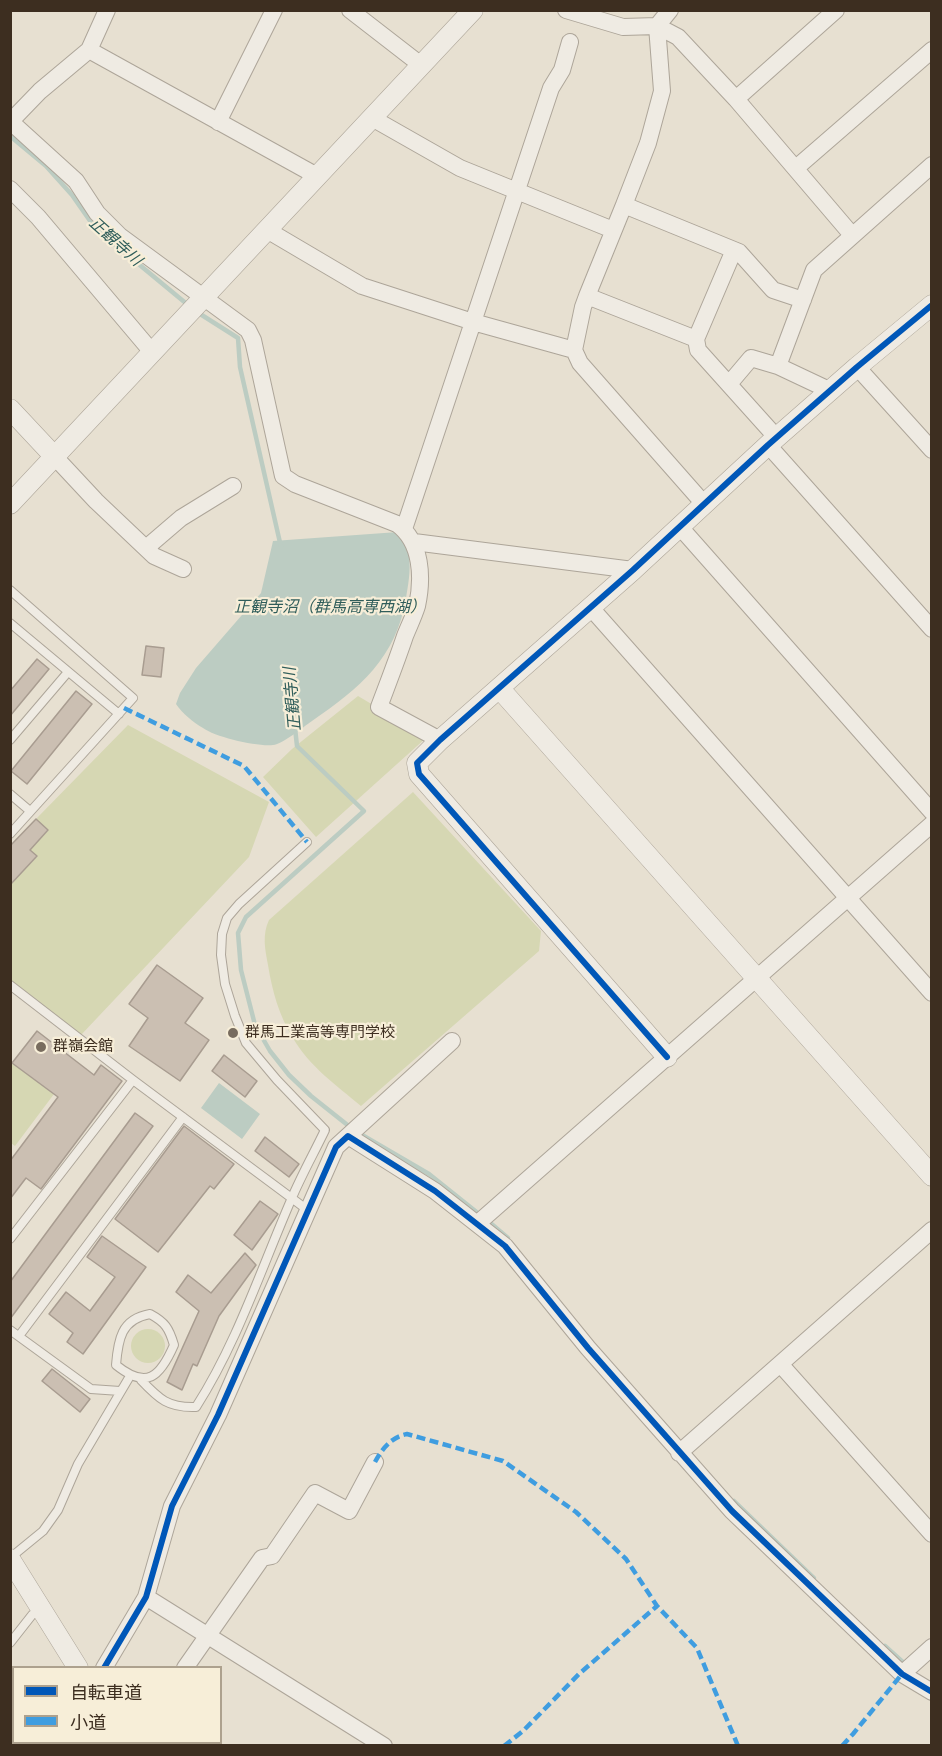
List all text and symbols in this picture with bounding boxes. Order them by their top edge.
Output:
water label: 正観寺川 [85,213,145,271]
water label: 正観寺沼（群馬高専西湖） [234,598,426,618]
water label: 正観寺川 [281,666,305,732]
place label: 群馬工業高等専門学校 [245,1024,395,1042]
marker: 群馬工業高等専門学校 [226,1026,240,1040]
place label: 群嶺会館 [53,1038,113,1056]
marker: 群嶺会館 [34,1040,48,1054]
legend [12,1666,222,1744]
text: 自転車道 [70,1682,142,1704]
text: 小道 [70,1712,106,1734]

